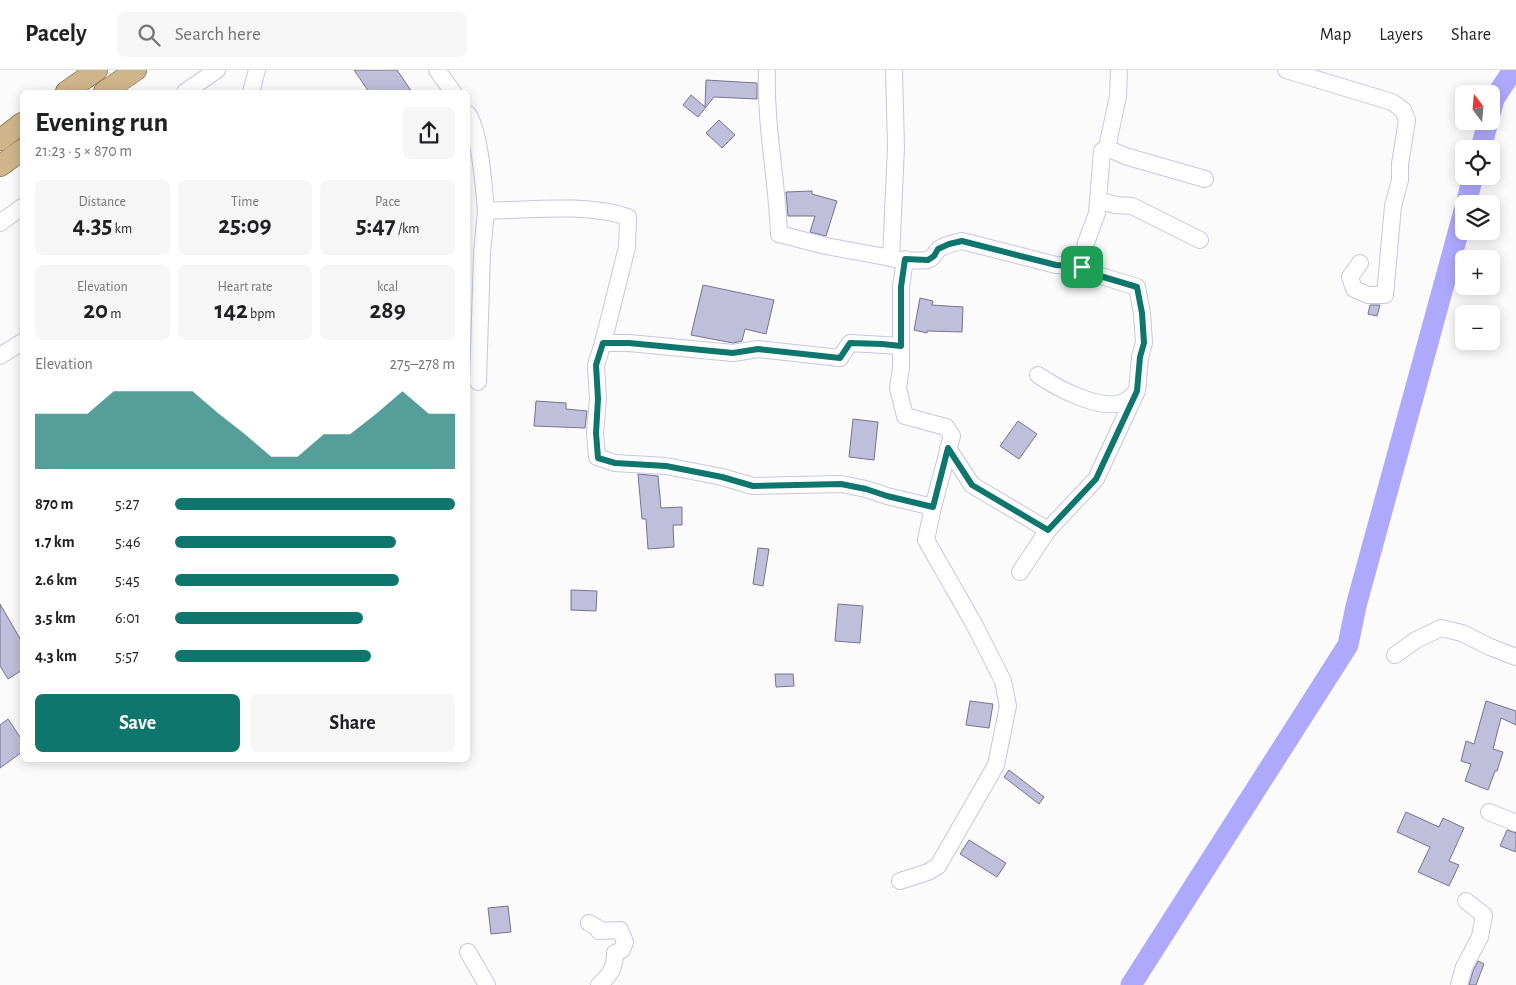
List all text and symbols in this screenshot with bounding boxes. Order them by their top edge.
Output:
search box [117,12,467,57]
icon: search [135,21,163,49]
text: Pacely [25,22,87,46]
text: Search here [175,25,261,44]
text: Map [1320,26,1351,44]
text: Layers [1379,26,1423,44]
text: Share [1451,26,1491,44]
north arrow [1455,85,1500,130]
map controls [1455,85,1500,350]
button: share [403,107,455,159]
text: Evening run [35,109,168,137]
button: locate [1455,140,1500,185]
text: 21:23 · 5 × 870 m [35,143,132,159]
text: Distance [79,195,126,209]
text: Time [231,195,259,209]
text: Pace [375,195,400,209]
button: layers [1455,195,1500,240]
text: 4.35 [72,213,112,238]
text: 25:09 [218,213,272,238]
text: 5:47 [356,213,396,238]
text: km [112,222,132,236]
text: /km [396,222,420,236]
pin [1061,246,1103,288]
button: + [1455,250,1500,295]
icon: arrive [1068,253,1096,281]
text: Elevation [77,280,128,294]
text: Heart rate [218,280,272,294]
text: kcal [377,280,398,294]
text: 20 [83,298,108,323]
text: 142 [214,298,248,323]
text: 289 [370,298,406,323]
button: − [1455,305,1500,350]
text: m [108,307,121,321]
text: bpm [248,307,276,321]
text: Elevation [35,356,93,372]
text: 275–278 m [390,356,455,372]
text: 870 m [35,496,73,512]
text: 5:27 [115,496,139,512]
text: 1.7 km [35,534,75,550]
text: 5:46 [115,534,141,550]
text: 2.6 km [35,572,77,588]
text: 5:45 [115,572,140,588]
text: 3.5 km [35,610,76,626]
text: 6:01 [115,610,140,626]
text: 4.3 km [35,648,77,664]
text: 5:57 [115,648,139,664]
button: Save [35,694,240,752]
button: Share [250,694,455,752]

